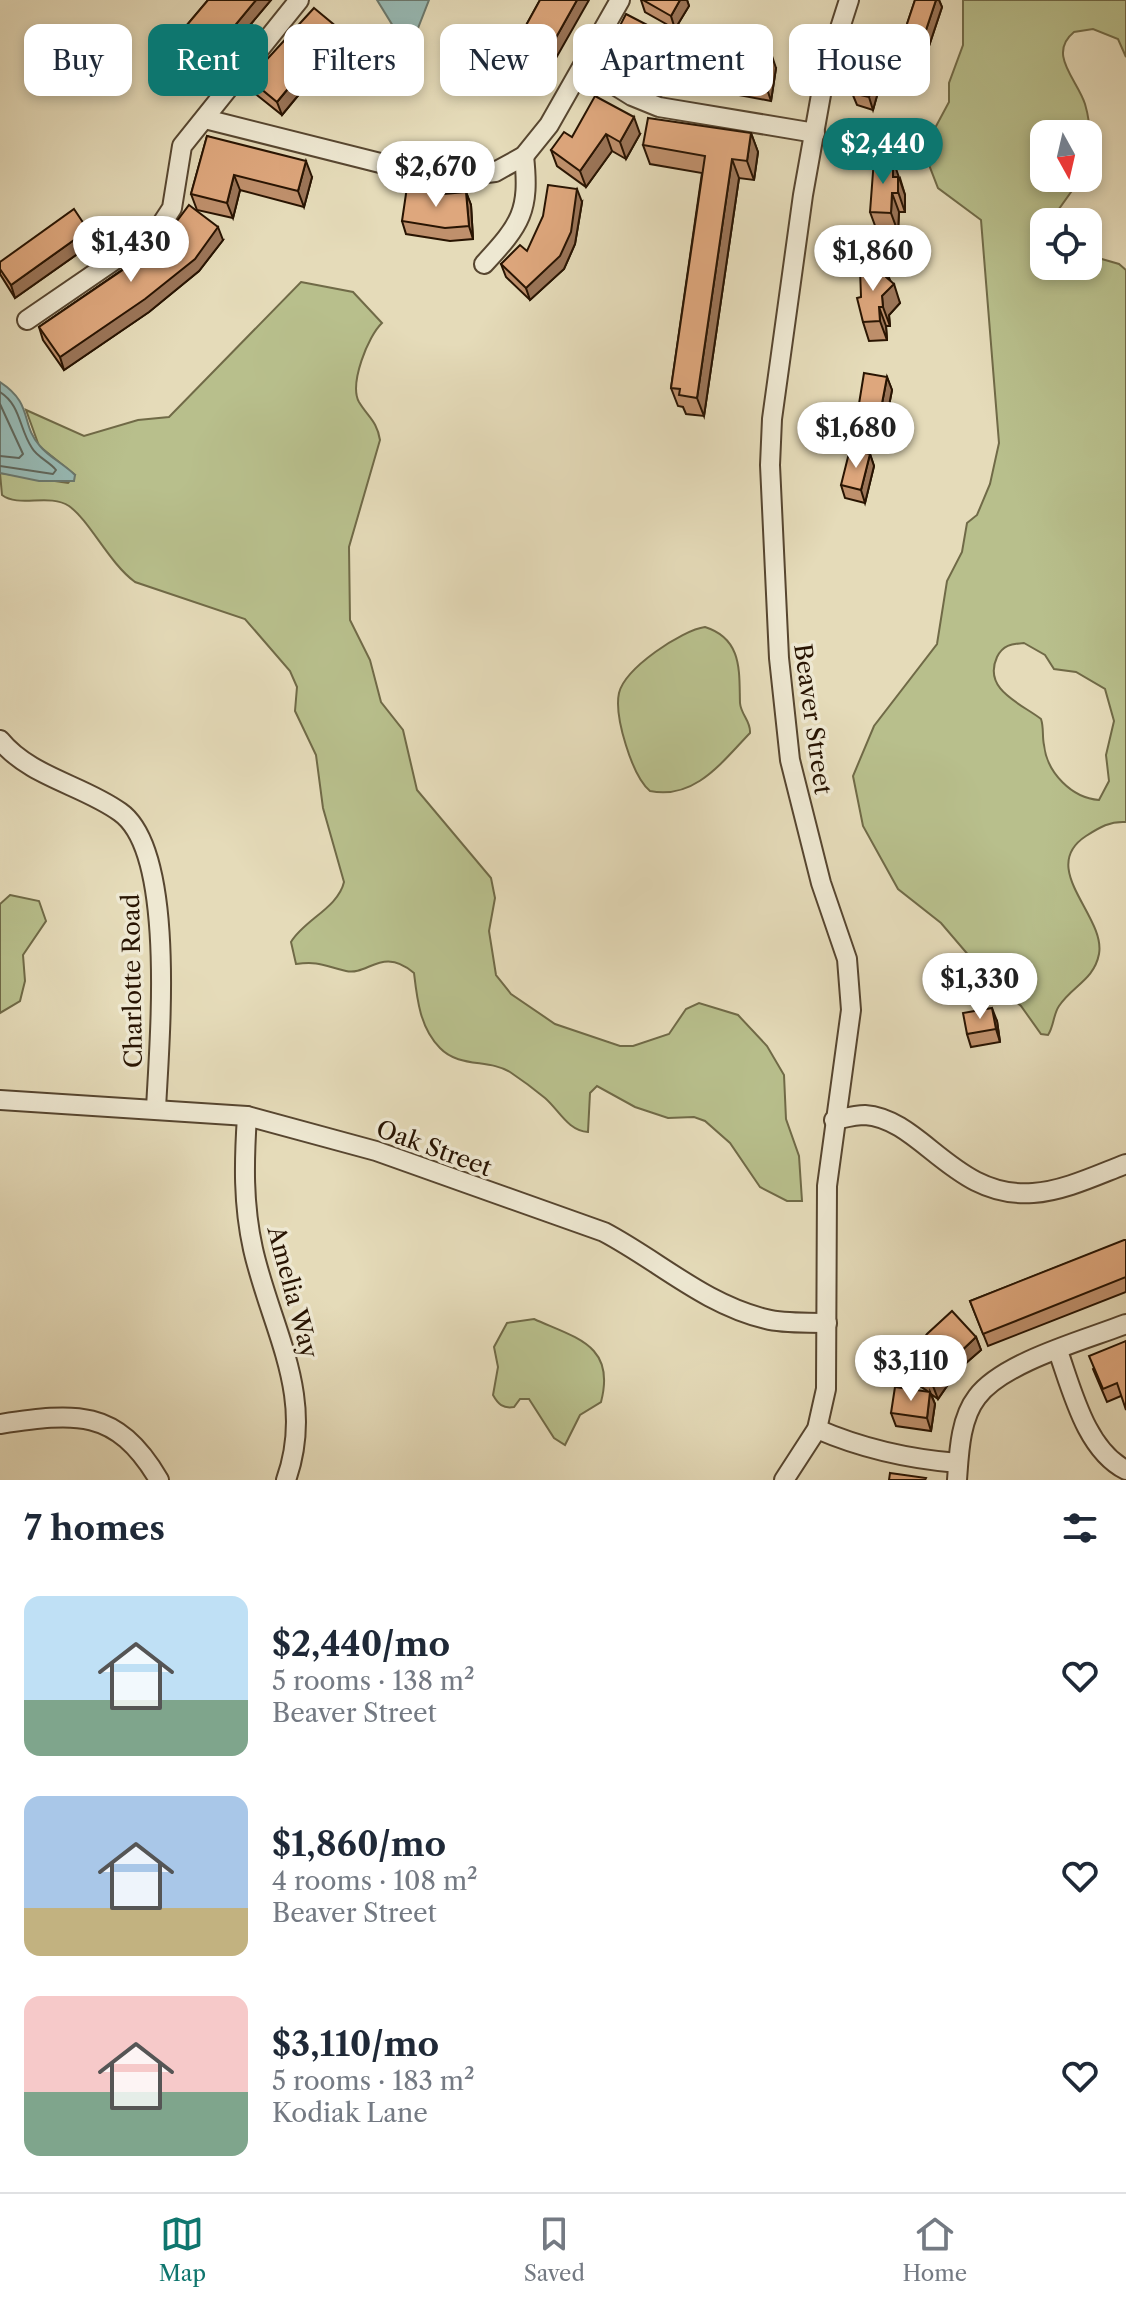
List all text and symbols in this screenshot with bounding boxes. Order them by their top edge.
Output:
chip: Buy [24,24,132,96]
chip: Rent [148,24,268,96]
chip: Filters [284,24,424,96]
chip: New [440,24,557,96]
chip: Apartment [573,24,773,96]
chip: House [789,24,930,96]
pin: $2,440 [818,118,948,186]
north arrow [1030,120,1102,192]
map controls [1030,120,1102,280]
text: $2,440 [841,128,925,160]
pin: $2,670 [371,141,501,209]
text: $2,670 [395,151,477,183]
button: locate [1030,208,1102,280]
pin: $1,430 [66,216,196,284]
pin: $1,860 [808,225,938,293]
text: $1,430 [91,226,171,258]
text: $1,860 [832,235,914,267]
pin: $1,680 [791,402,921,470]
text: $1,680 [815,412,897,444]
street label: Beaver Street [788,642,838,797]
street label: Charlotte Road [116,893,148,1068]
pin: $1,330 [915,953,1045,1021]
text: $1,330 [940,963,1020,995]
street label: Oak Street [372,1114,496,1182]
street label: Amelia Way [261,1222,325,1362]
pin: $3,110 [846,1335,976,1403]
text: $3,110 [873,1345,949,1377]
icon: filters [1058,1506,1102,1550]
text: 7 homes [24,1507,165,1549]
text: $2,440/mo [272,1623,450,1665]
icon: home [88,1628,184,1724]
icon: heart [1058,1654,1102,1698]
text: 5 rooms · 138 m² [272,1665,475,1697]
text: Beaver Street [272,1697,437,1729]
text: $1,860/mo [272,1823,446,1865]
icon: home [88,1828,184,1924]
icon: heart [1058,1854,1102,1898]
text: 4 rooms · 108 m² [272,1865,478,1897]
text: Beaver Street [272,1897,437,1929]
text: $3,110/mo [272,2023,439,2065]
icon: home [88,2028,184,2124]
icon: heart [1058,2054,1102,2098]
text: 5 rooms · 183 m² [272,2065,475,2097]
text: Kodiak Lane [272,2097,428,2129]
tab: Map [159,2212,206,2287]
tab: Saved [524,2212,585,2287]
tab: Home [903,2212,967,2287]

